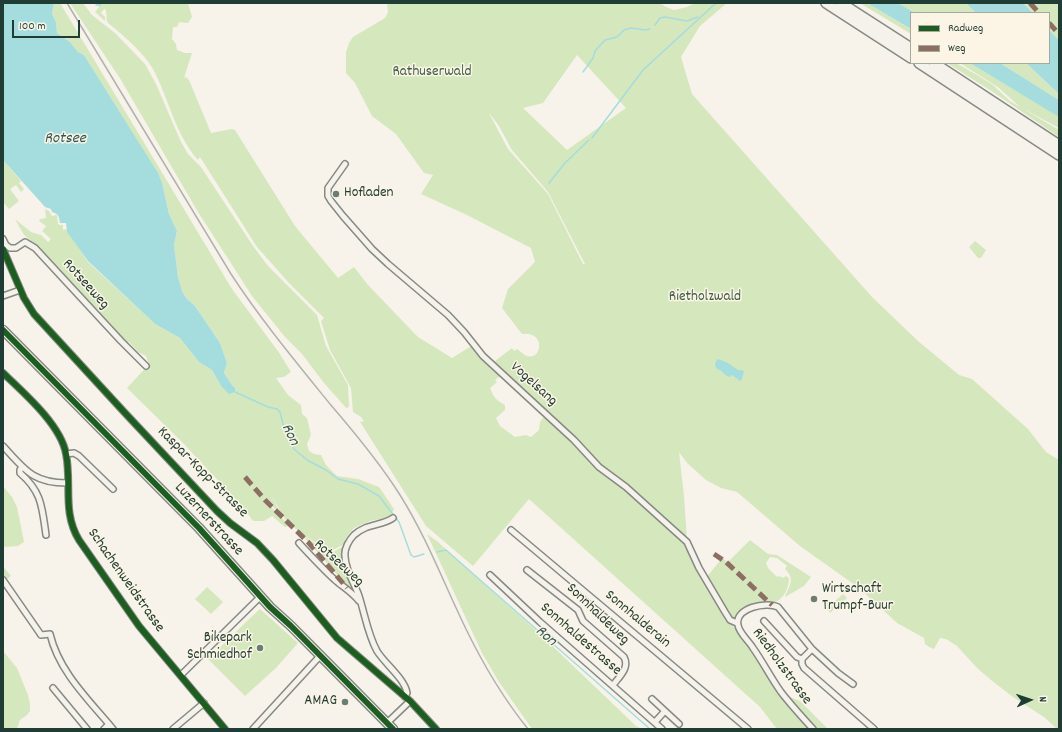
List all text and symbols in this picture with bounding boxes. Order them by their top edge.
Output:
scale bar [14,12,82,38]
legend [910,12,1050,64]
text: 100 m [19,18,46,35]
text: Radweg [948,20,983,37]
text: Weg [948,40,965,57]
park label: Rathuserwald [393,64,471,82]
water label: Rotsee [44,130,86,150]
place label: Hofladen [344,185,393,203]
marker: Hofladen [331,189,341,199]
street label: Rotseeweg [58,256,112,314]
park label: Rietholzwald [669,289,741,307]
street label: Vogelsang [506,359,560,411]
water label: Ron [275,421,303,449]
street label: Kaspar-Kopp-Strasse [153,424,251,522]
street label: Luzernerstrasse [170,480,246,560]
street label: Schachenweidstrasse [82,526,168,636]
street label: Rotseeweg [309,536,367,592]
street label: Sonnhaldeweg [562,580,632,650]
place label: Wirtschaft Trumpf-Buur [822,581,893,616]
street label: Sonnhalderain [600,587,674,653]
marker: Wirtschaft Trumpf-Buur [809,594,819,604]
street label: Sonnhaldestrasse [536,600,624,680]
water label: Ron [530,622,560,652]
street label: Riedholzstrasse [747,625,815,709]
place label: Bikepark Schmiedhof [187,630,252,665]
marker: Bikepark Schmiedhof [255,643,265,653]
north arrow [1010,680,1050,720]
place label: AMAG [304,693,337,711]
text: N [1034,696,1050,703]
marker: AMAG [340,697,350,707]

